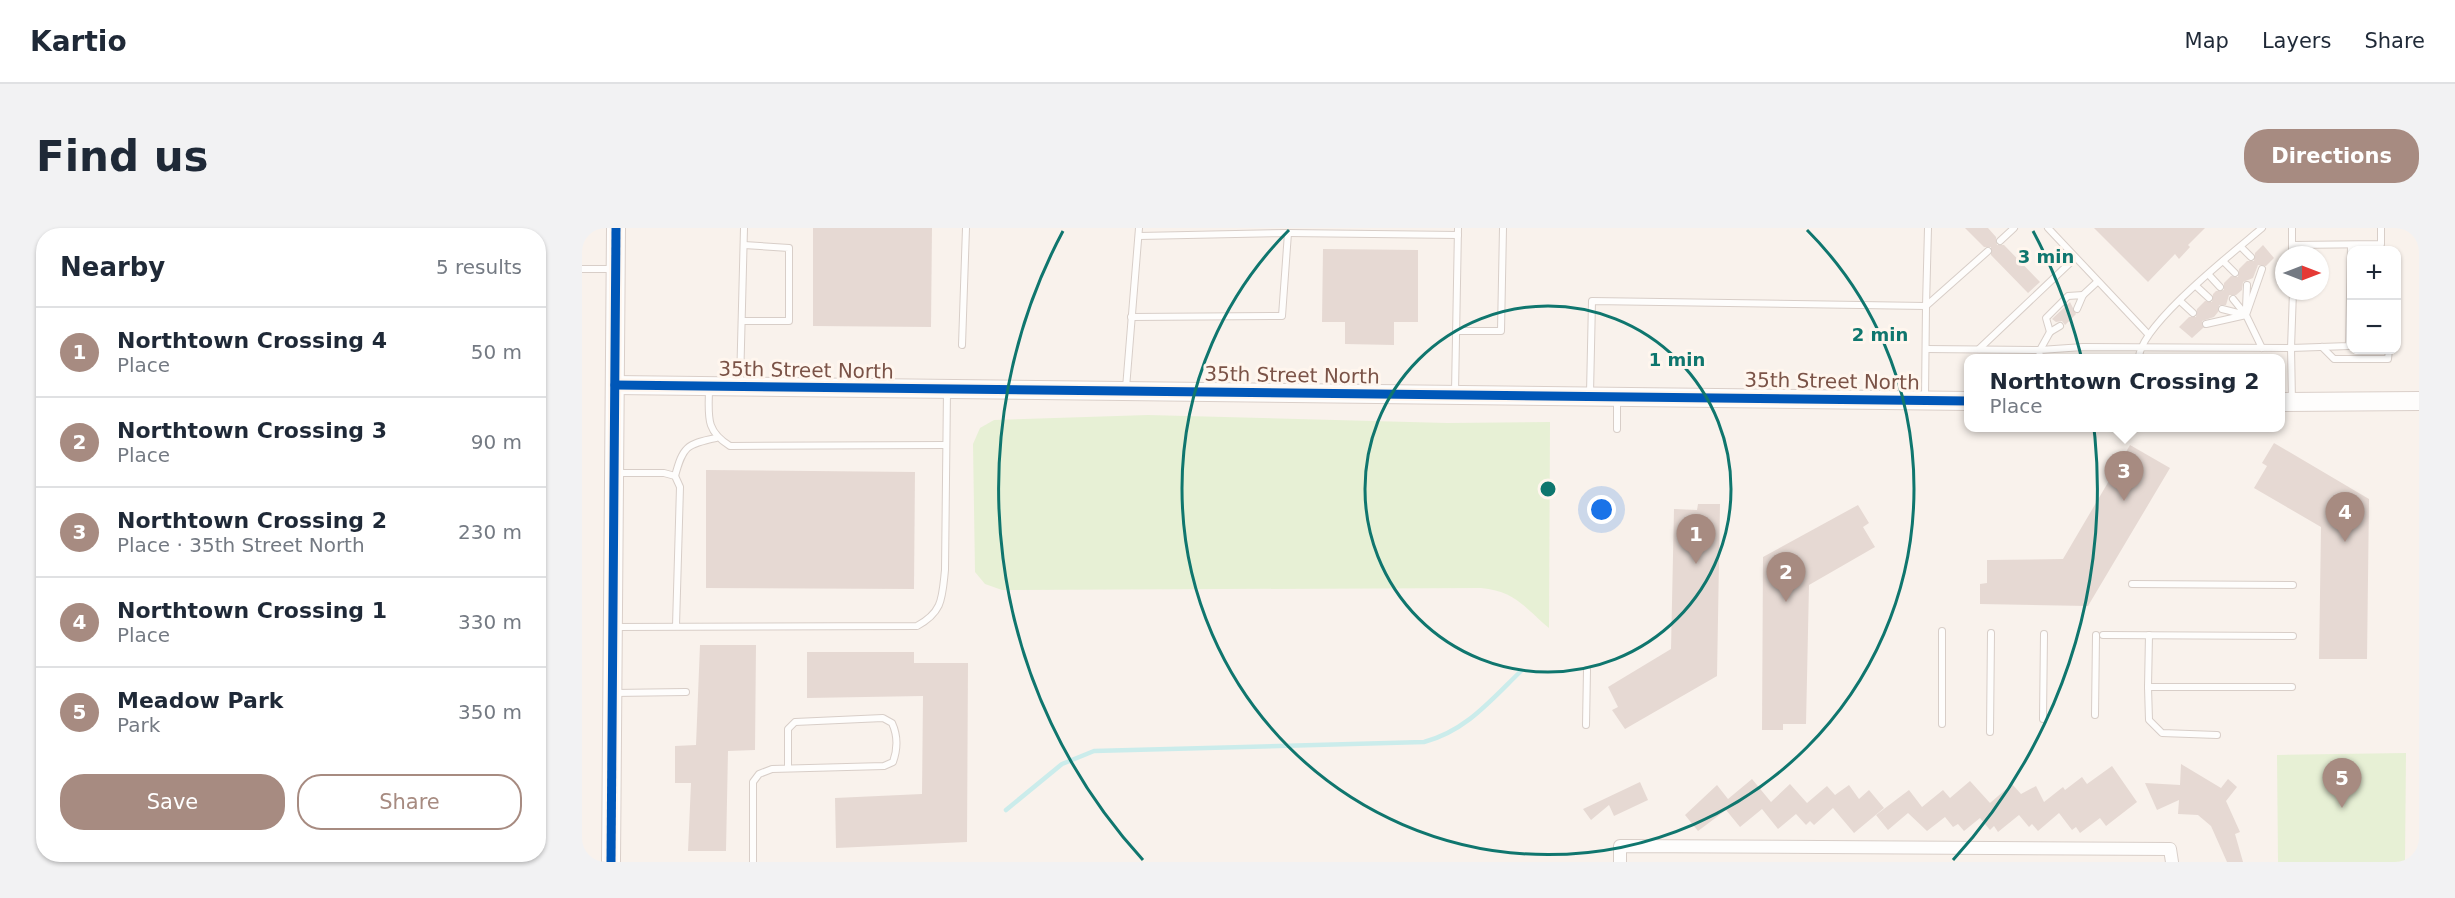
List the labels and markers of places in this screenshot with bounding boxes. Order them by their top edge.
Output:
pin: 3 [2104,452,2144,501]
centre of rings [1538,479,1558,499]
pin: 4 [2326,492,2364,542]
pin: 1 [1676,514,1716,564]
pin: 2 [1766,552,1806,602]
pin: 5 [2322,758,2362,808]

